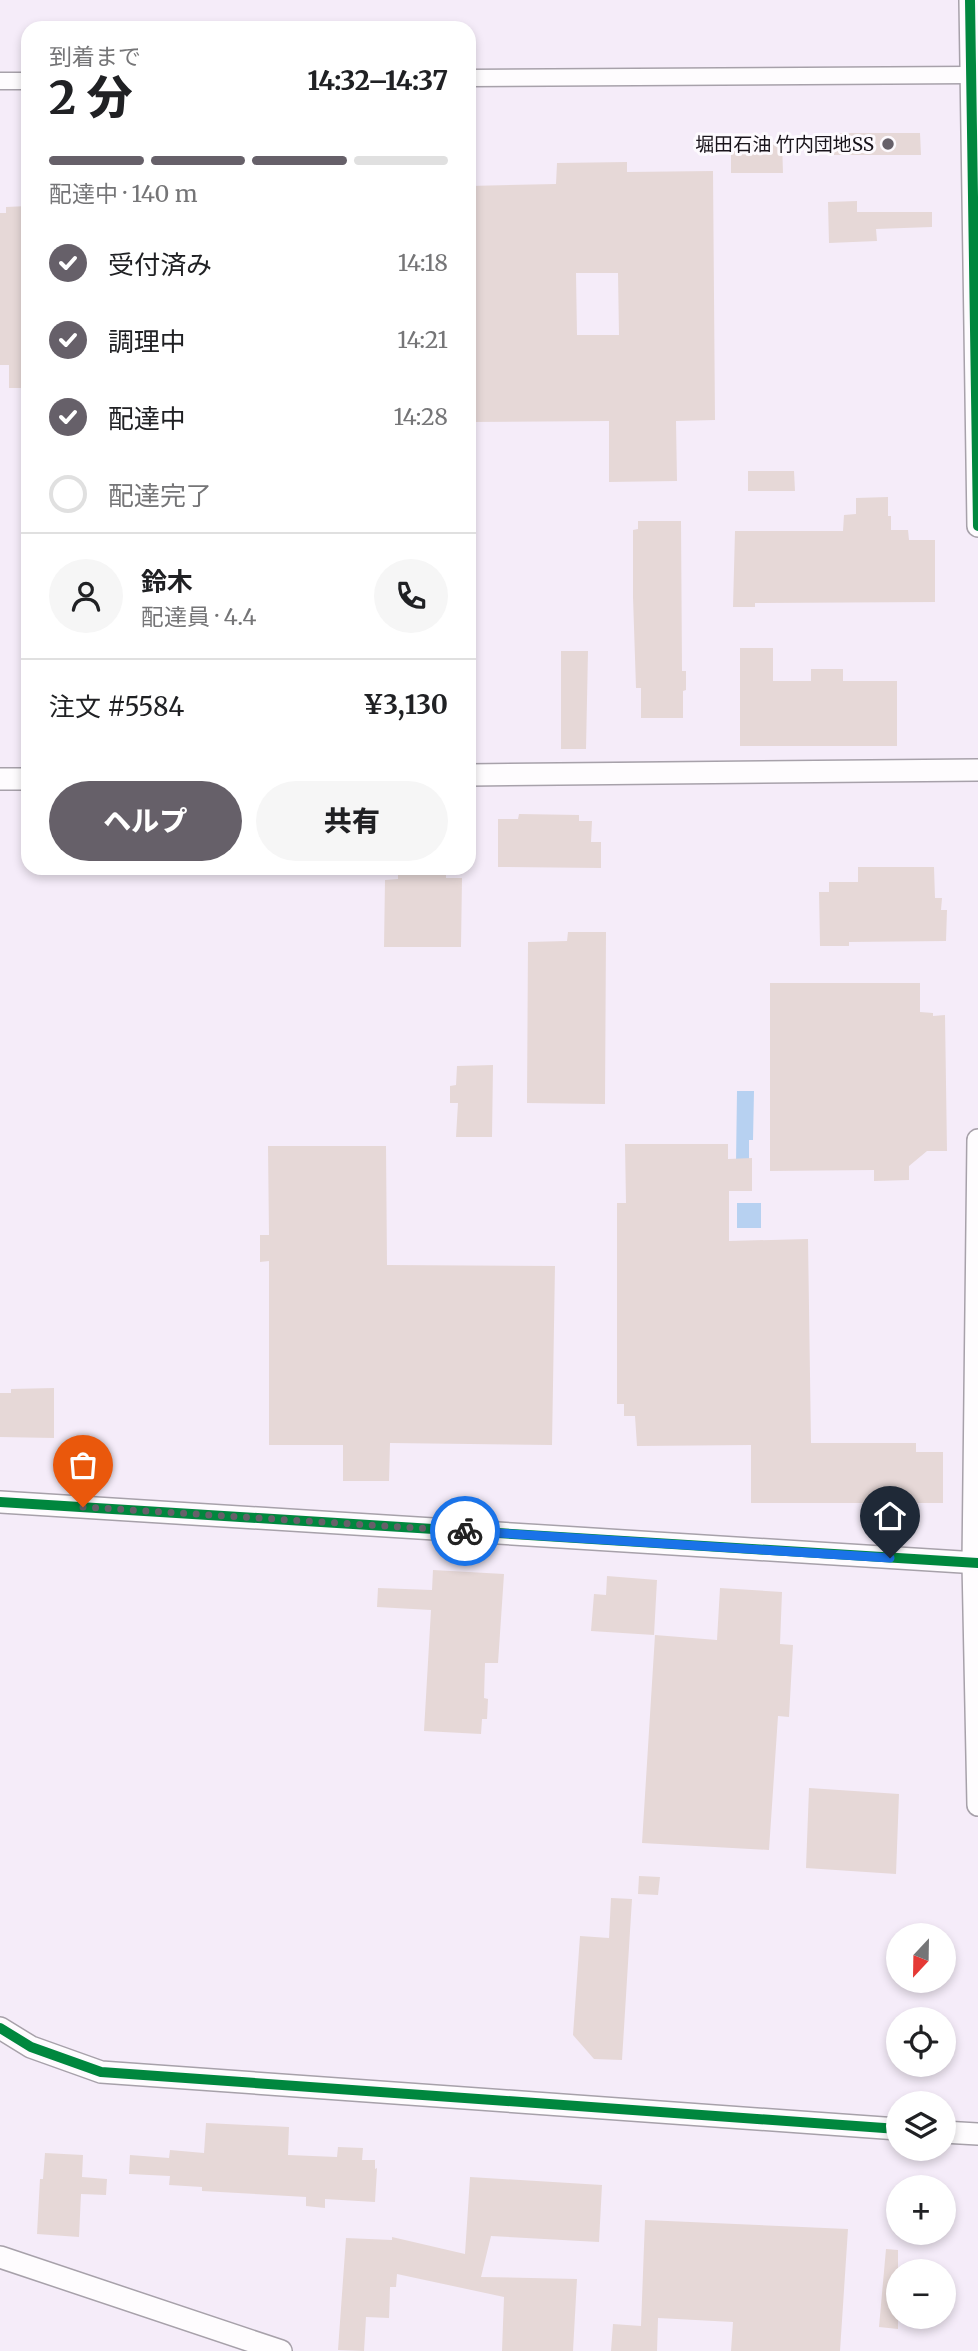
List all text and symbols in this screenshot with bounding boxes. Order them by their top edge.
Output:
text: 到着まで [49,42,141,71]
text: 14:32–14:37 [307,64,448,97]
text: 2 分 [49,69,133,127]
place label: 堀田石油 竹内団地SS [695,132,874,156]
marker: 堀田石油 竹内団地SS [880,136,896,152]
text: 配達中 · 140 m [49,179,198,208]
icon: check [49,244,87,282]
text: 受付済み [108,248,212,281]
text: 14:18 [398,248,448,277]
icon: check [49,321,87,359]
text: 調理中 [108,325,186,358]
text: 14:21 [397,325,448,354]
icon: check [49,398,87,436]
text: 配達中 [108,402,186,435]
text: 14:28 [394,402,448,431]
text: 配達完了 [108,479,212,512]
button: person [49,559,123,633]
button: phone [374,559,448,633]
text: 鈴木 [141,565,193,598]
text: 配達員 · 4.4 [141,602,257,631]
text: ¥3,130 [363,688,448,721]
text: 注文 #5584 [49,690,184,723]
button: ヘルプ [49,781,242,861]
button: 共有 [256,781,448,861]
pin [53,1435,113,1507]
icon: bag [64,1446,102,1484]
pin [860,1486,920,1558]
courier [430,1496,500,1566]
icon: home [871,1497,909,1535]
icon: bike [446,1512,484,1550]
north arrow [886,1923,956,1993]
map controls [886,1923,956,2329]
button: locate [886,2007,956,2077]
button: layers [886,2091,956,2161]
button: + [886,2175,956,2245]
button: − [886,2259,956,2329]

